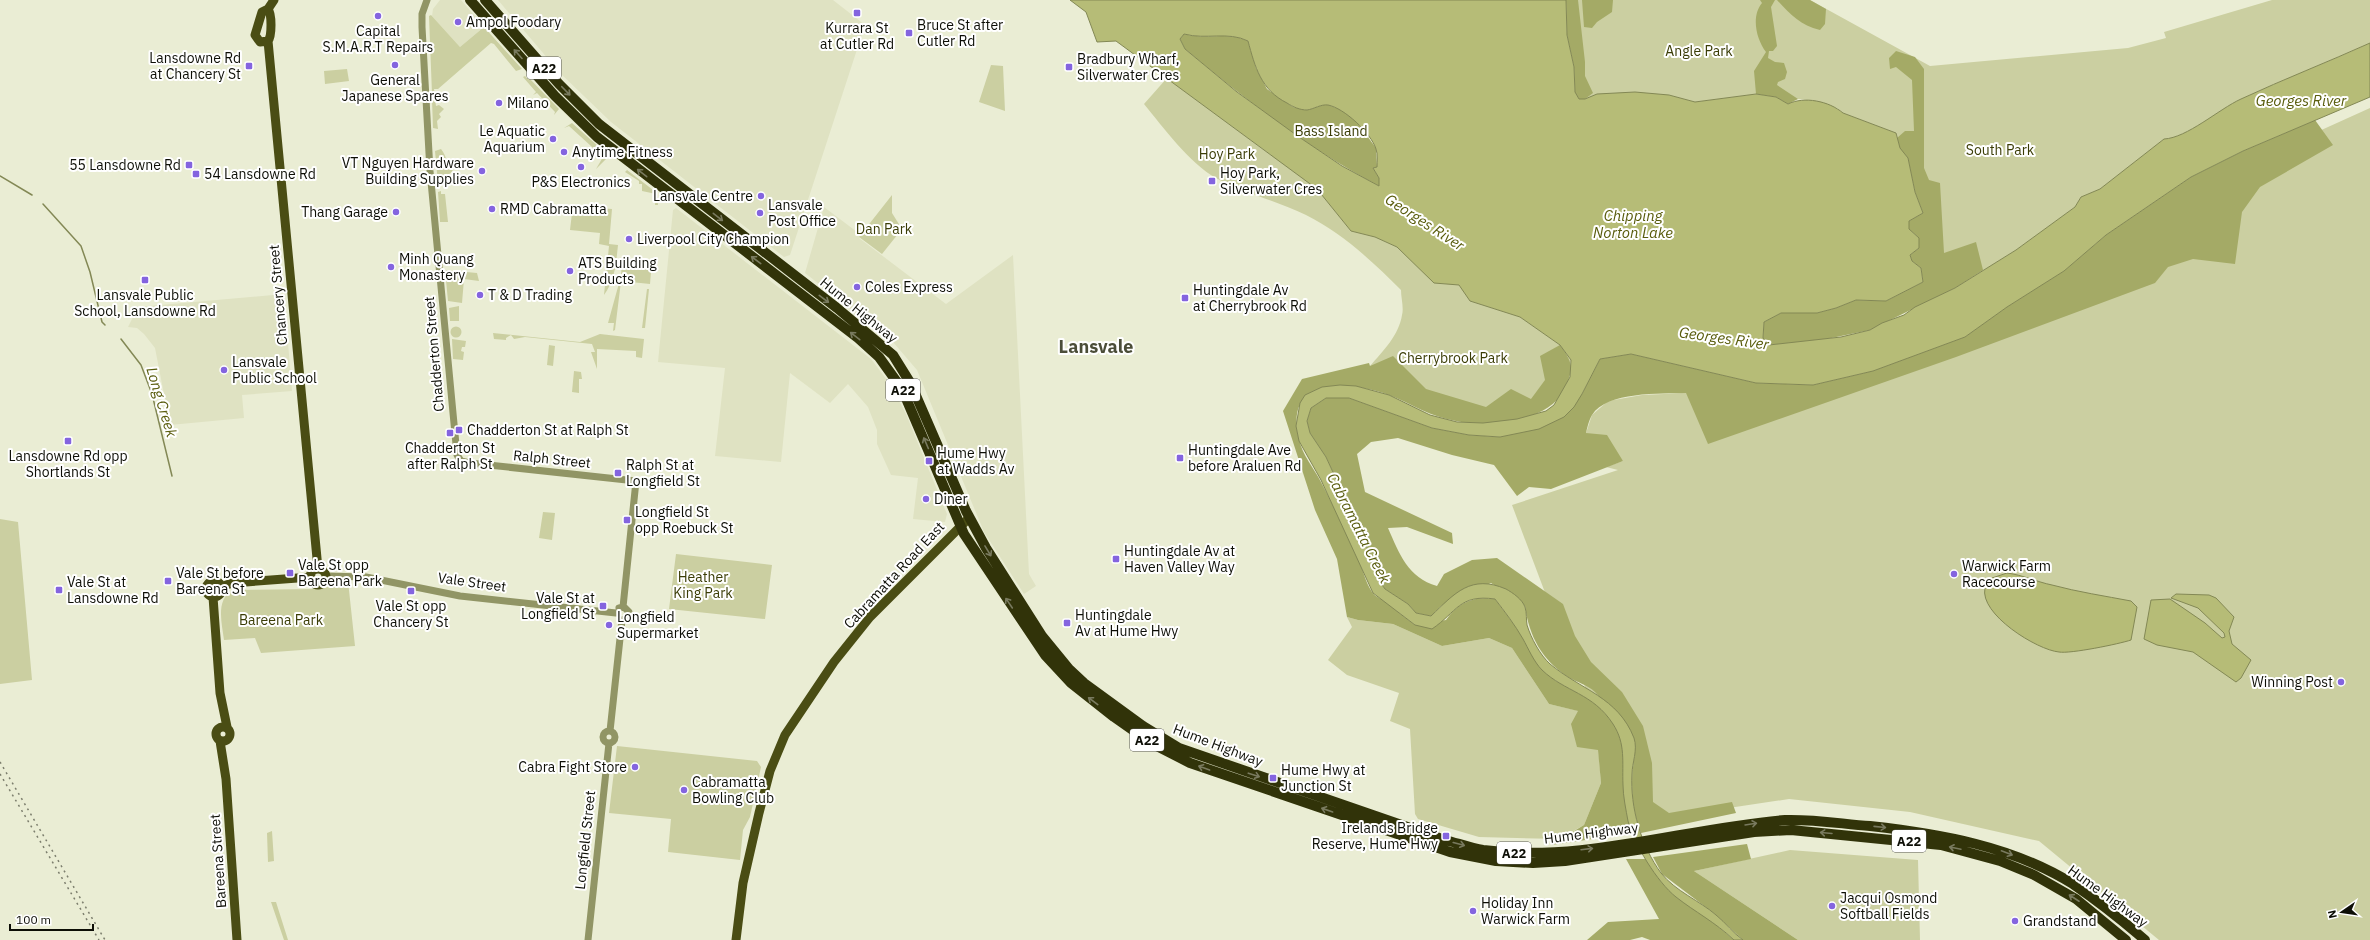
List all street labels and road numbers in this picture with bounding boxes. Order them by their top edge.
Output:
road number: A22 [527,57,561,79]
street label: Chancery Street [265,244,291,346]
street label: Hume Highway [817,273,901,347]
street label: Chadderton Street [420,296,448,412]
road number: A22 [886,379,920,401]
street label: Ralph Street [512,446,592,472]
street label: Cabramatta Road East [840,518,948,632]
street label: Vale Street [437,568,507,596]
street label: Hume Highway [1171,720,1265,770]
road number: A22 [1130,729,1164,751]
street label: Longfield Street [571,790,599,890]
street label: Bareena Street [206,813,230,909]
street label: Hume Highway [1543,818,1639,848]
road number: A22 [1892,830,1926,852]
road number: A22 [1497,842,1531,864]
street label: Hume Highway [2064,861,2152,931]

